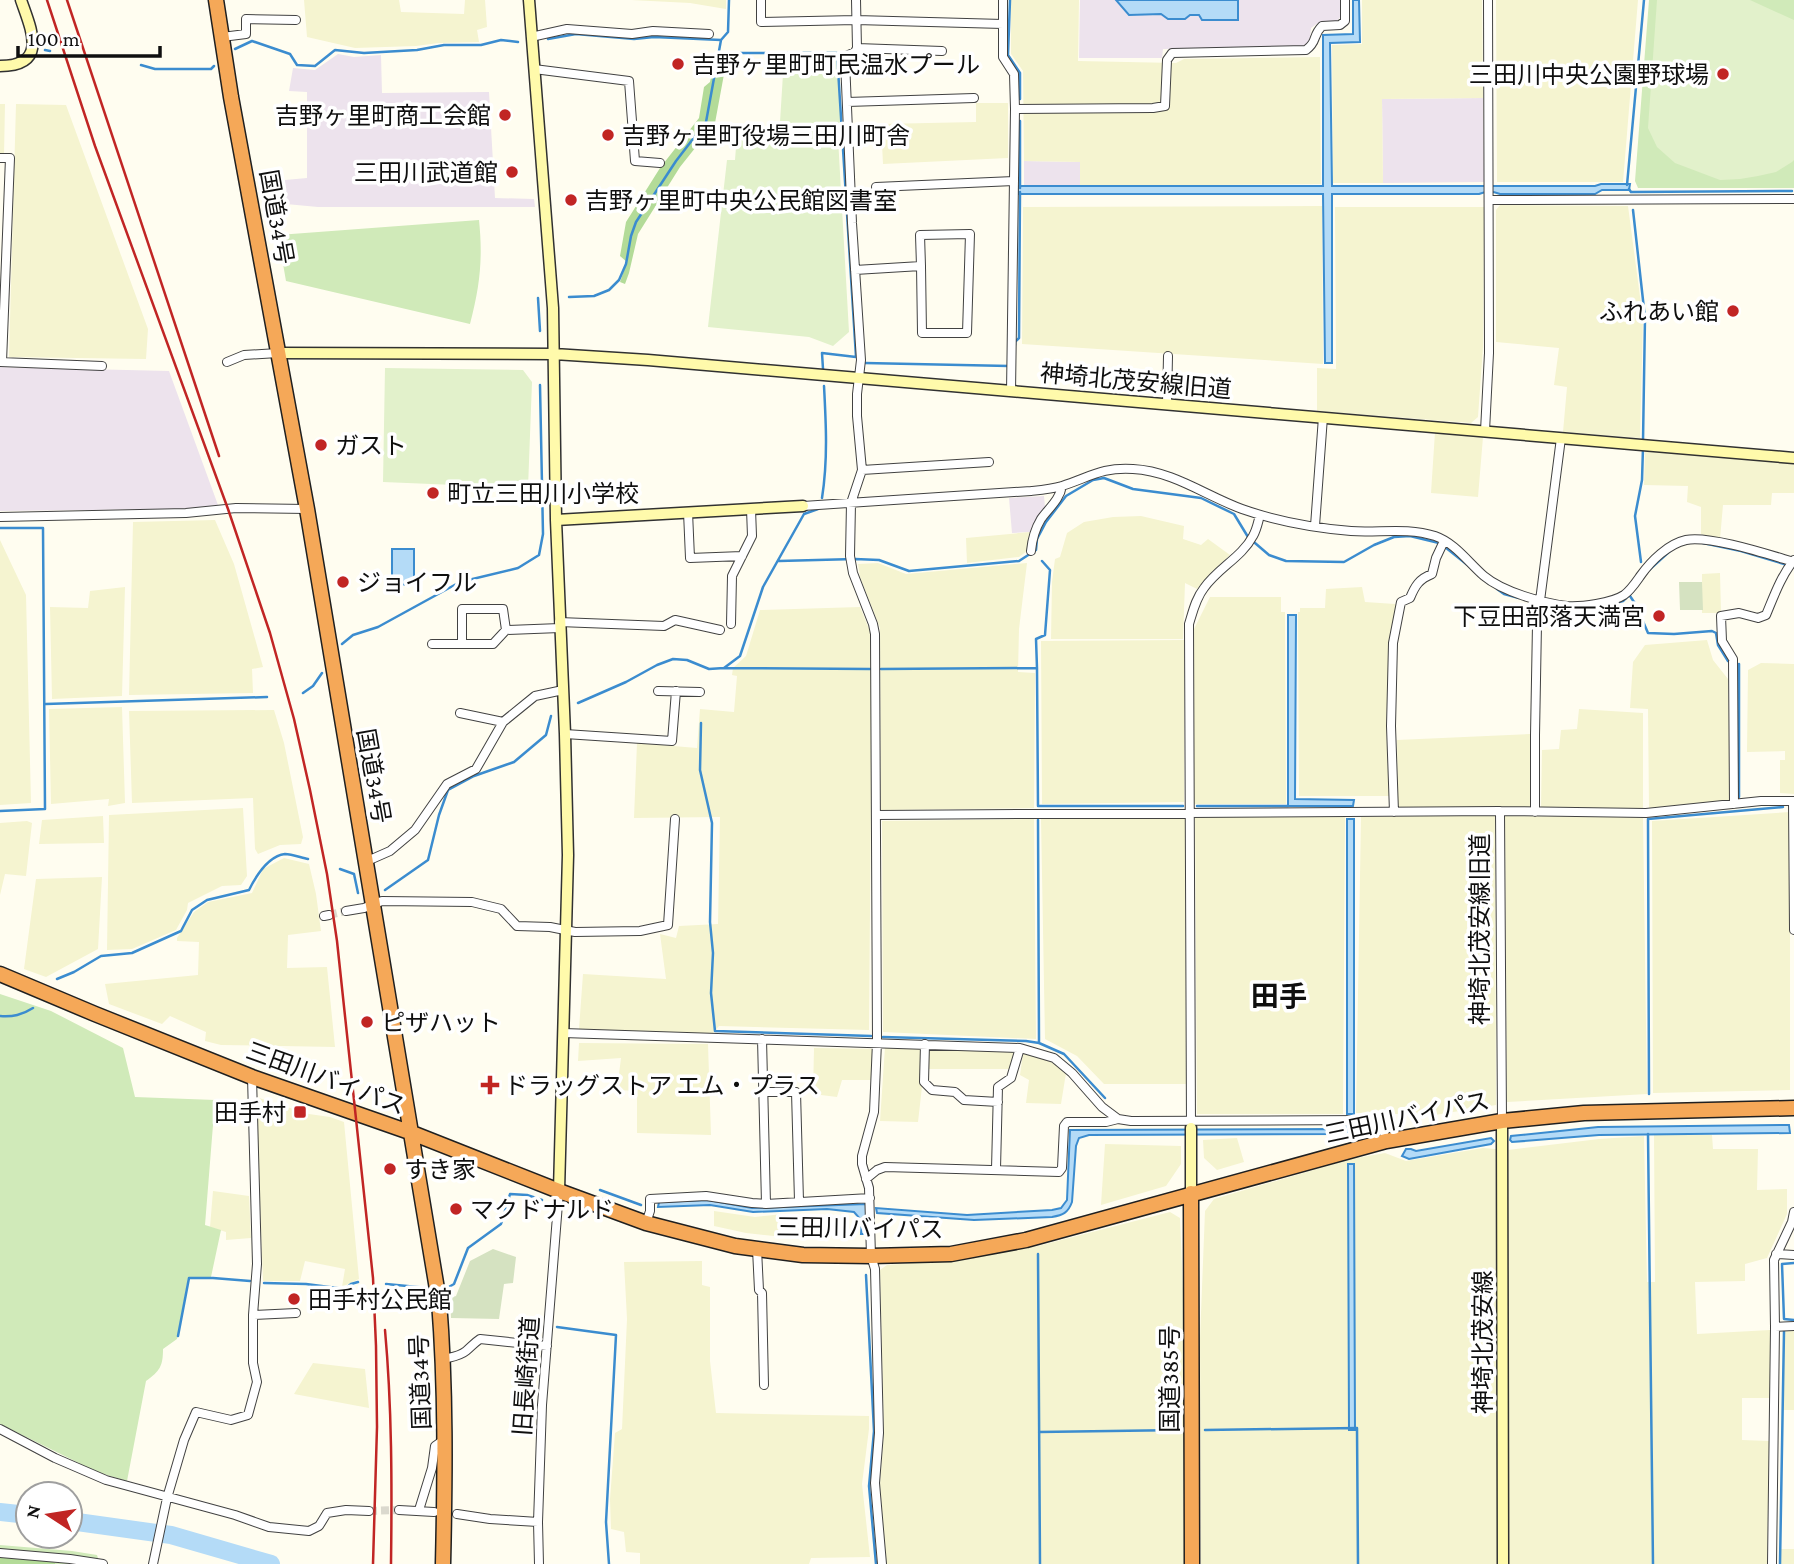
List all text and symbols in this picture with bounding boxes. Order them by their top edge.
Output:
scale bar [18,14,159,58]
text: 100 m [28,27,80,51]
place label: 吉野ヶ里町町民温水プール [692,51,980,78]
marker: 吉野ヶ里町町民温水プール [670,56,686,72]
place label: 三田川中央公園野球場 [1469,61,1709,88]
marker: 三田川中央公園野球場 [1715,66,1731,82]
place label: 吉野ヶ里町商工会館 [275,102,491,129]
marker: 吉野ヶ里町商工会館 [497,107,513,123]
place label: 吉野ヶ里町役場三田川町舎 [622,122,910,149]
marker: 吉野ヶ里町役場三田川町舎 [600,127,616,143]
place label: 三田川武道館 [354,159,498,186]
marker: 三田川武道館 [504,164,520,180]
street label: 国道34号 [255,168,299,266]
place label: 吉野ヶ里町中央公民館図書室 [585,187,897,214]
marker: 吉野ヶ里町中央公民館図書室 [563,192,579,208]
place label: ふれあい館 [1599,298,1719,325]
marker: ふれあい館 [1725,303,1741,319]
street label: 神埼北茂安線旧道 [1039,359,1233,403]
place label: ガスト [335,432,407,459]
marker: ガスト [313,437,329,453]
place label: 町立三田川小学校 [447,480,639,507]
marker: 町立三田川小学校 [425,485,441,501]
place label: ジョイフル [357,569,477,596]
marker: ジョイフル [335,574,351,590]
place label: 下豆田部落天満宮 [1453,603,1645,630]
marker: 下豆田部落天満宮 [1651,608,1667,624]
street label: 国道34号 [352,727,396,825]
street label: 神埼北茂安線旧道 [1466,833,1493,1025]
district label: 田手 [1251,981,1307,1012]
place label: ピザハット [381,1009,501,1036]
marker: ピザハット [359,1014,375,1030]
street label: 三田川バイパス [243,1037,409,1119]
place label: ドラッグストア エム・プラス [504,1072,820,1099]
marker: ドラッグストア エム・プラス [482,1077,498,1093]
street label: 三田川バイパス [1322,1086,1492,1148]
place label: 田手村 [214,1099,286,1126]
marker: 田手村 [292,1104,308,1120]
place label: すき家 [404,1156,476,1183]
marker: すき家 [382,1161,398,1177]
place label: マクドナルド [470,1196,614,1223]
marker: マクドナルド [448,1201,464,1217]
street label: 三田川バイパス [776,1213,944,1243]
street label: 神埼北茂安線 [1469,1270,1496,1414]
place label: 田手村公民館 [308,1286,452,1313]
marker: 田手村公民館 [286,1291,302,1307]
street label: 旧長崎街道 [508,1315,544,1437]
street label: 国道385号 [1156,1325,1183,1433]
street label: 国道34号 [405,1334,435,1430]
north arrow [14,1480,84,1550]
text: N [21,1503,44,1520]

